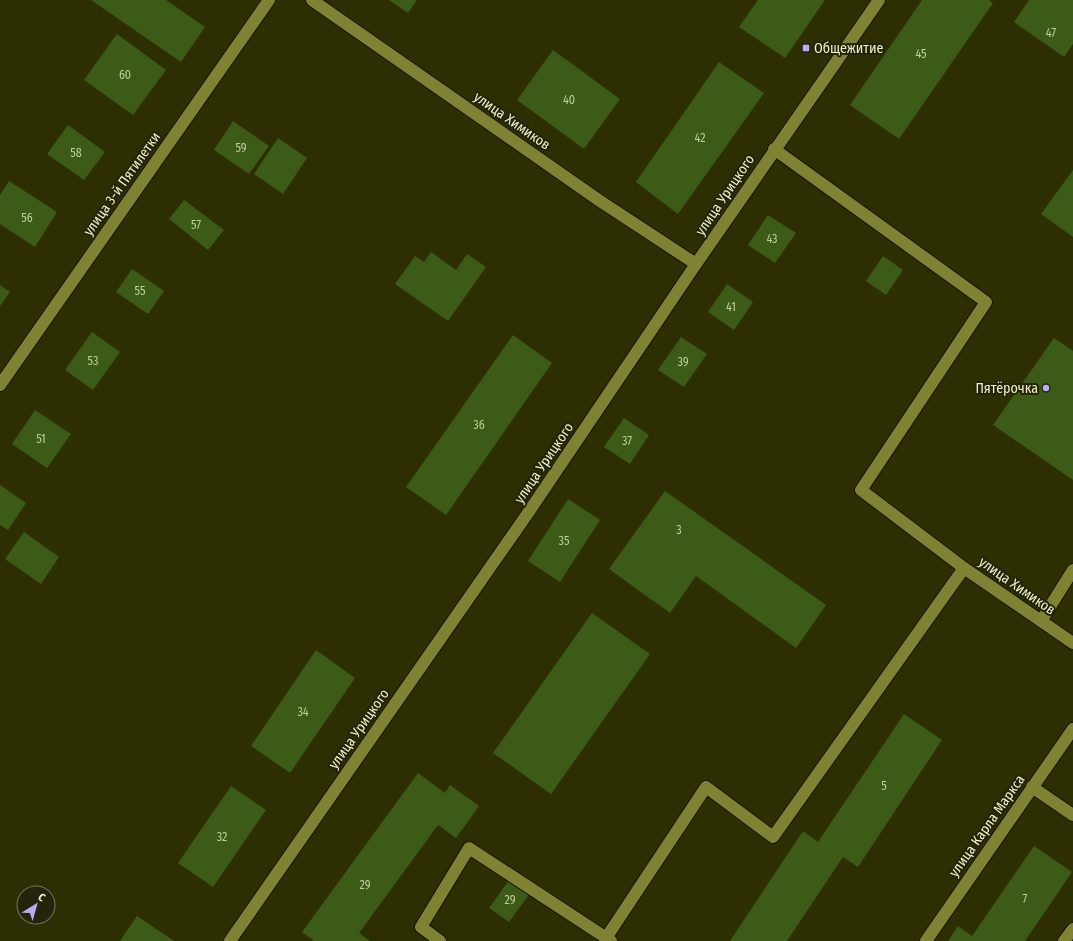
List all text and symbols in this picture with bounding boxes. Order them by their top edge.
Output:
house number: 47 [1046,26,1056,40]
place label: Общежитие [814,40,883,57]
marker: Общежитие [801,43,811,53]
house number: 45 [915,47,927,61]
house number: 60 [119,68,131,82]
street label: улица Химиков [470,88,554,154]
house number: 40 [563,93,575,107]
street label: улица 3-й Пятилетки [80,129,164,239]
house number: 42 [695,131,705,145]
house number: 59 [235,141,247,155]
house number: 58 [70,146,82,160]
street label: улица Урицкого [692,151,758,239]
house number: 56 [21,211,33,225]
house number: 57 [191,218,201,232]
house number: 43 [766,232,778,246]
house number: 55 [135,284,146,298]
house number: 41 [726,300,736,314]
house number: 53 [88,354,98,368]
house number: 39 [677,355,689,369]
place label: Пятёрочка [975,380,1038,397]
marker: Пятёрочка [1041,383,1051,393]
house number: 36 [473,418,485,432]
street label: улица Урицкого [511,419,577,507]
house number: 51 [36,432,46,446]
house number: 37 [622,434,632,448]
house number: 3 [676,523,682,537]
house number: 35 [559,534,570,548]
street label: улица Химиков [975,553,1059,619]
street label: улица Урицкого [325,686,393,772]
house number: 34 [297,705,309,719]
street label: улица Карла Маркса [945,772,1029,880]
house number: 5 [881,779,887,793]
house number: 32 [217,830,227,844]
house number: 29 [359,878,371,892]
north arrow [16,885,56,925]
text: С [36,890,48,904]
house number: 7 [1023,892,1028,906]
house number: 29 [504,893,516,907]

